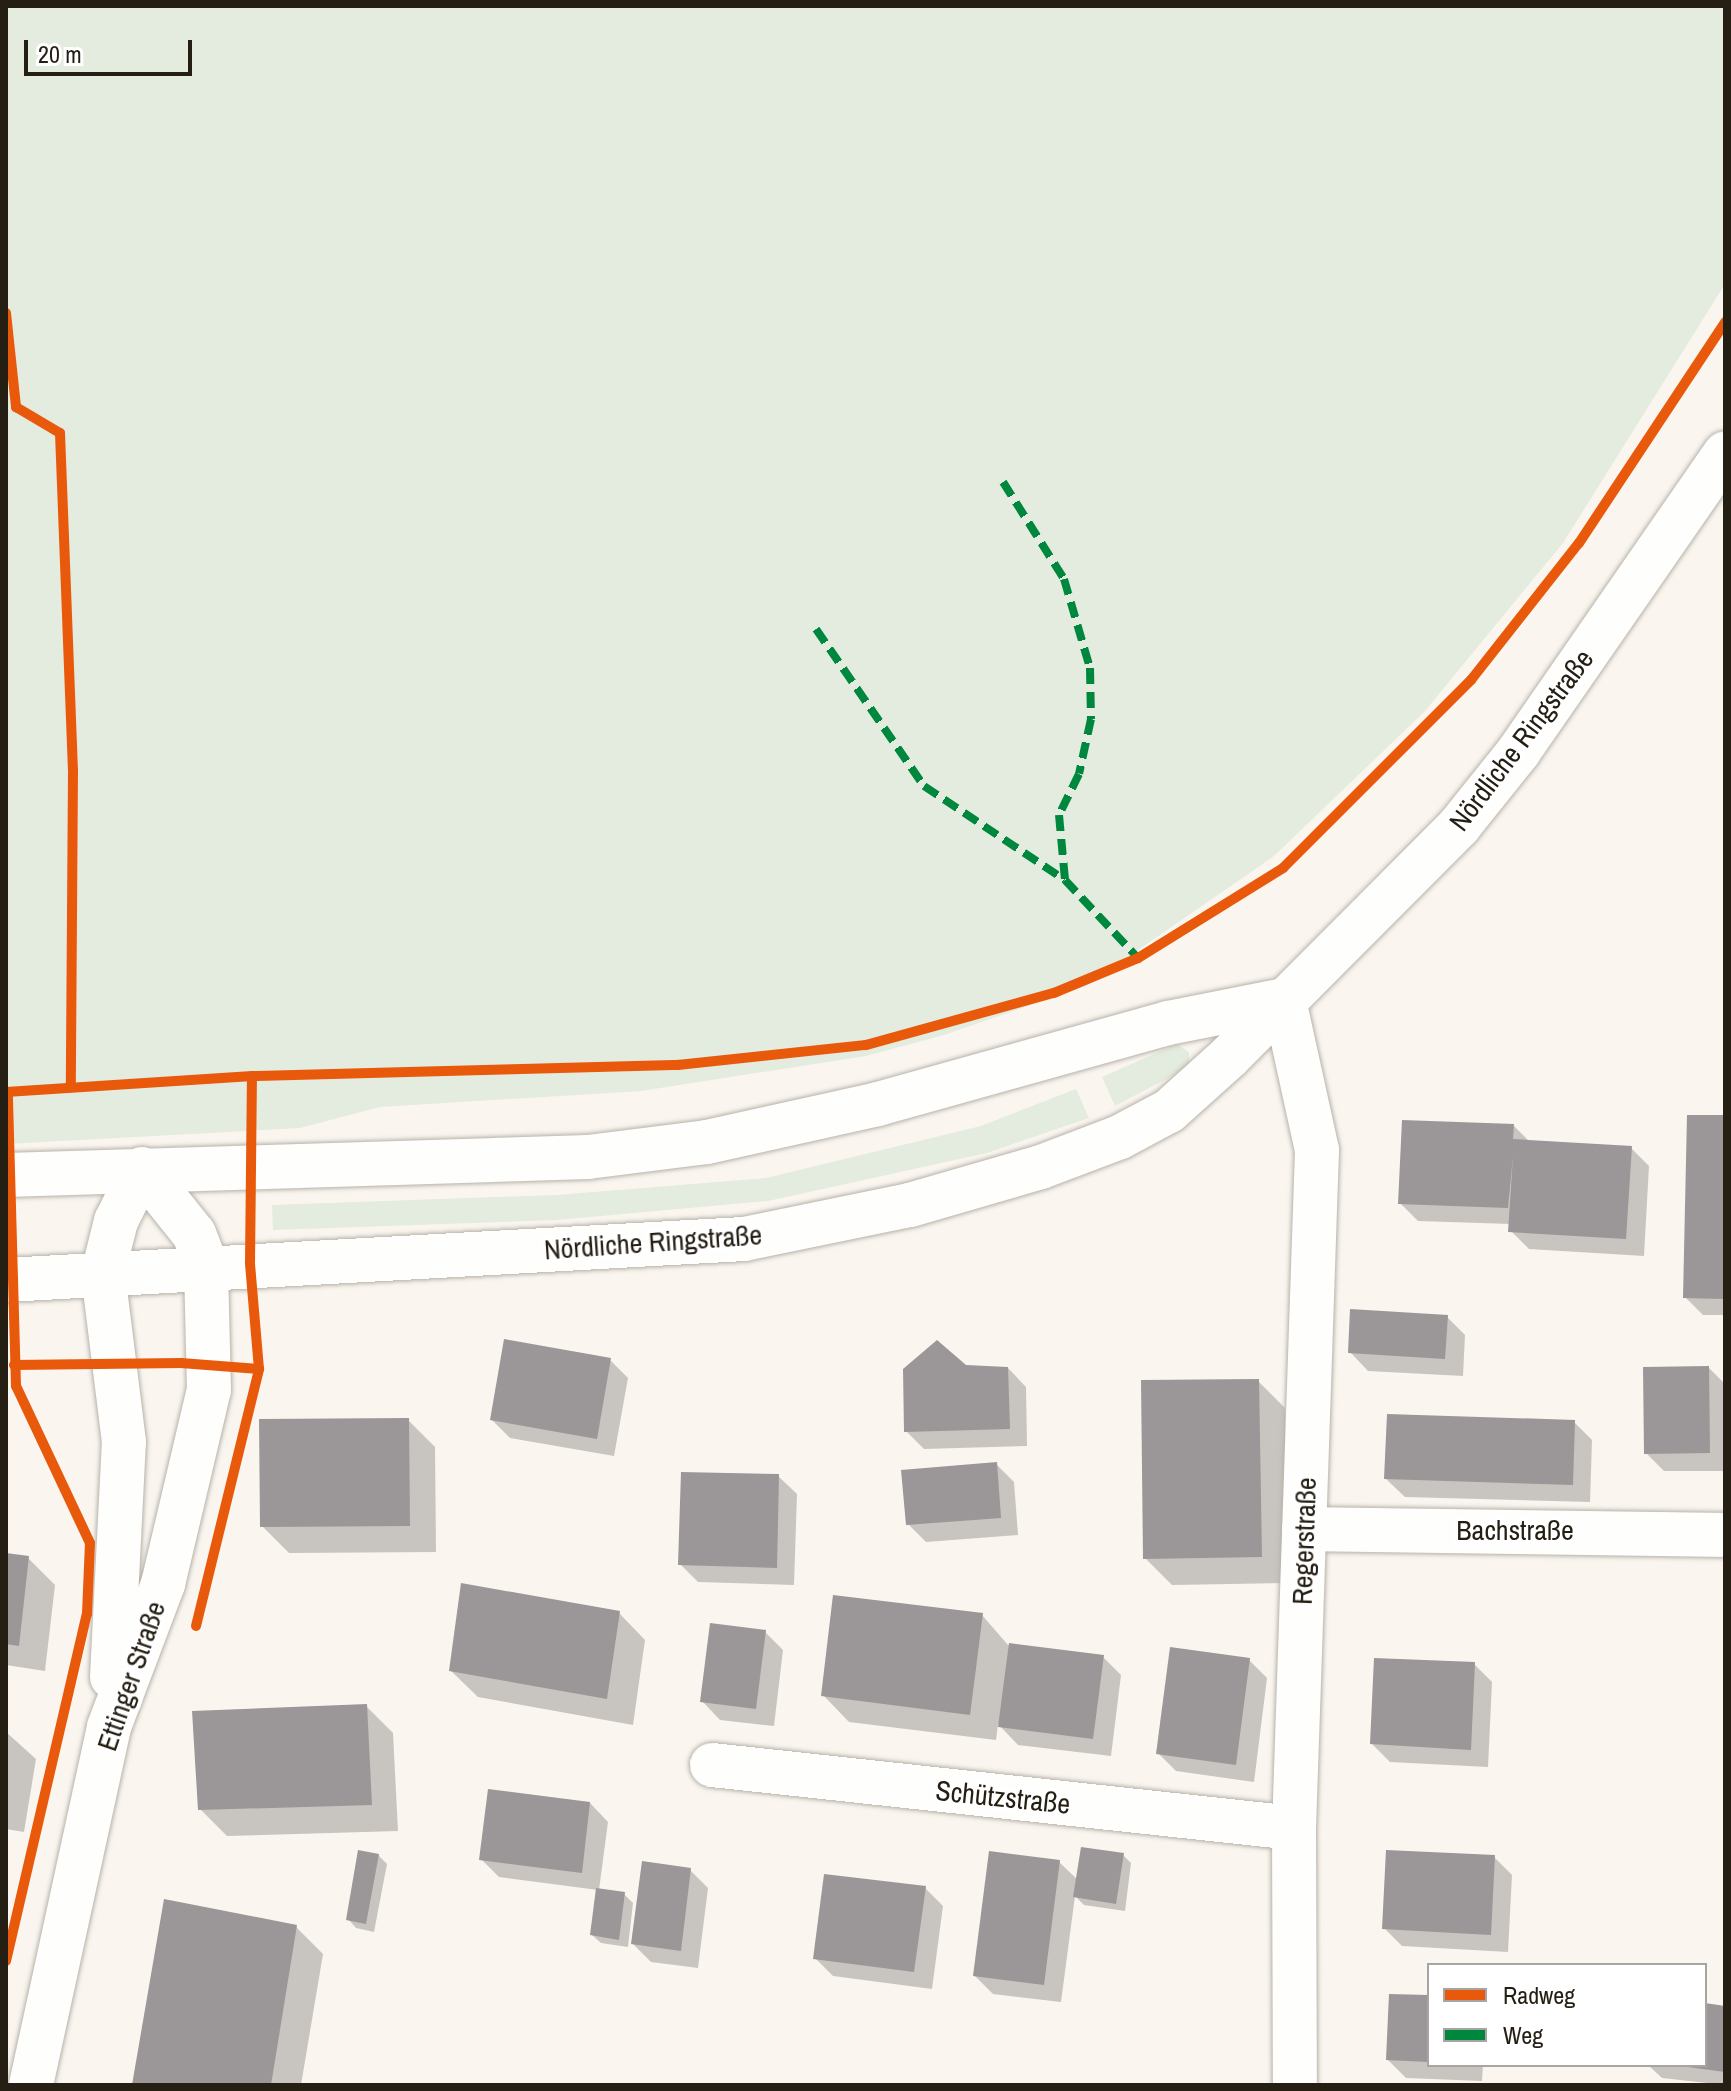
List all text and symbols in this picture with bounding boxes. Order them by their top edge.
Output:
scale bar [28,24,196,74]
text: 20 m [38,38,82,70]
street label: Nördliche Ringstraße [1442,643,1600,837]
street label: Nördliche Ringstraße [543,1218,763,1266]
street label: Regerstraße [1285,1477,1323,1605]
street label: Bachstraße [1456,1513,1574,1547]
street label: Ettinger Straße [90,1597,172,1755]
street label: Schützstraße [934,1773,1072,1821]
legend [1427,1963,1707,2067]
text: Radweg [1503,1979,1575,2011]
text: Weg [1503,2019,1543,2051]

